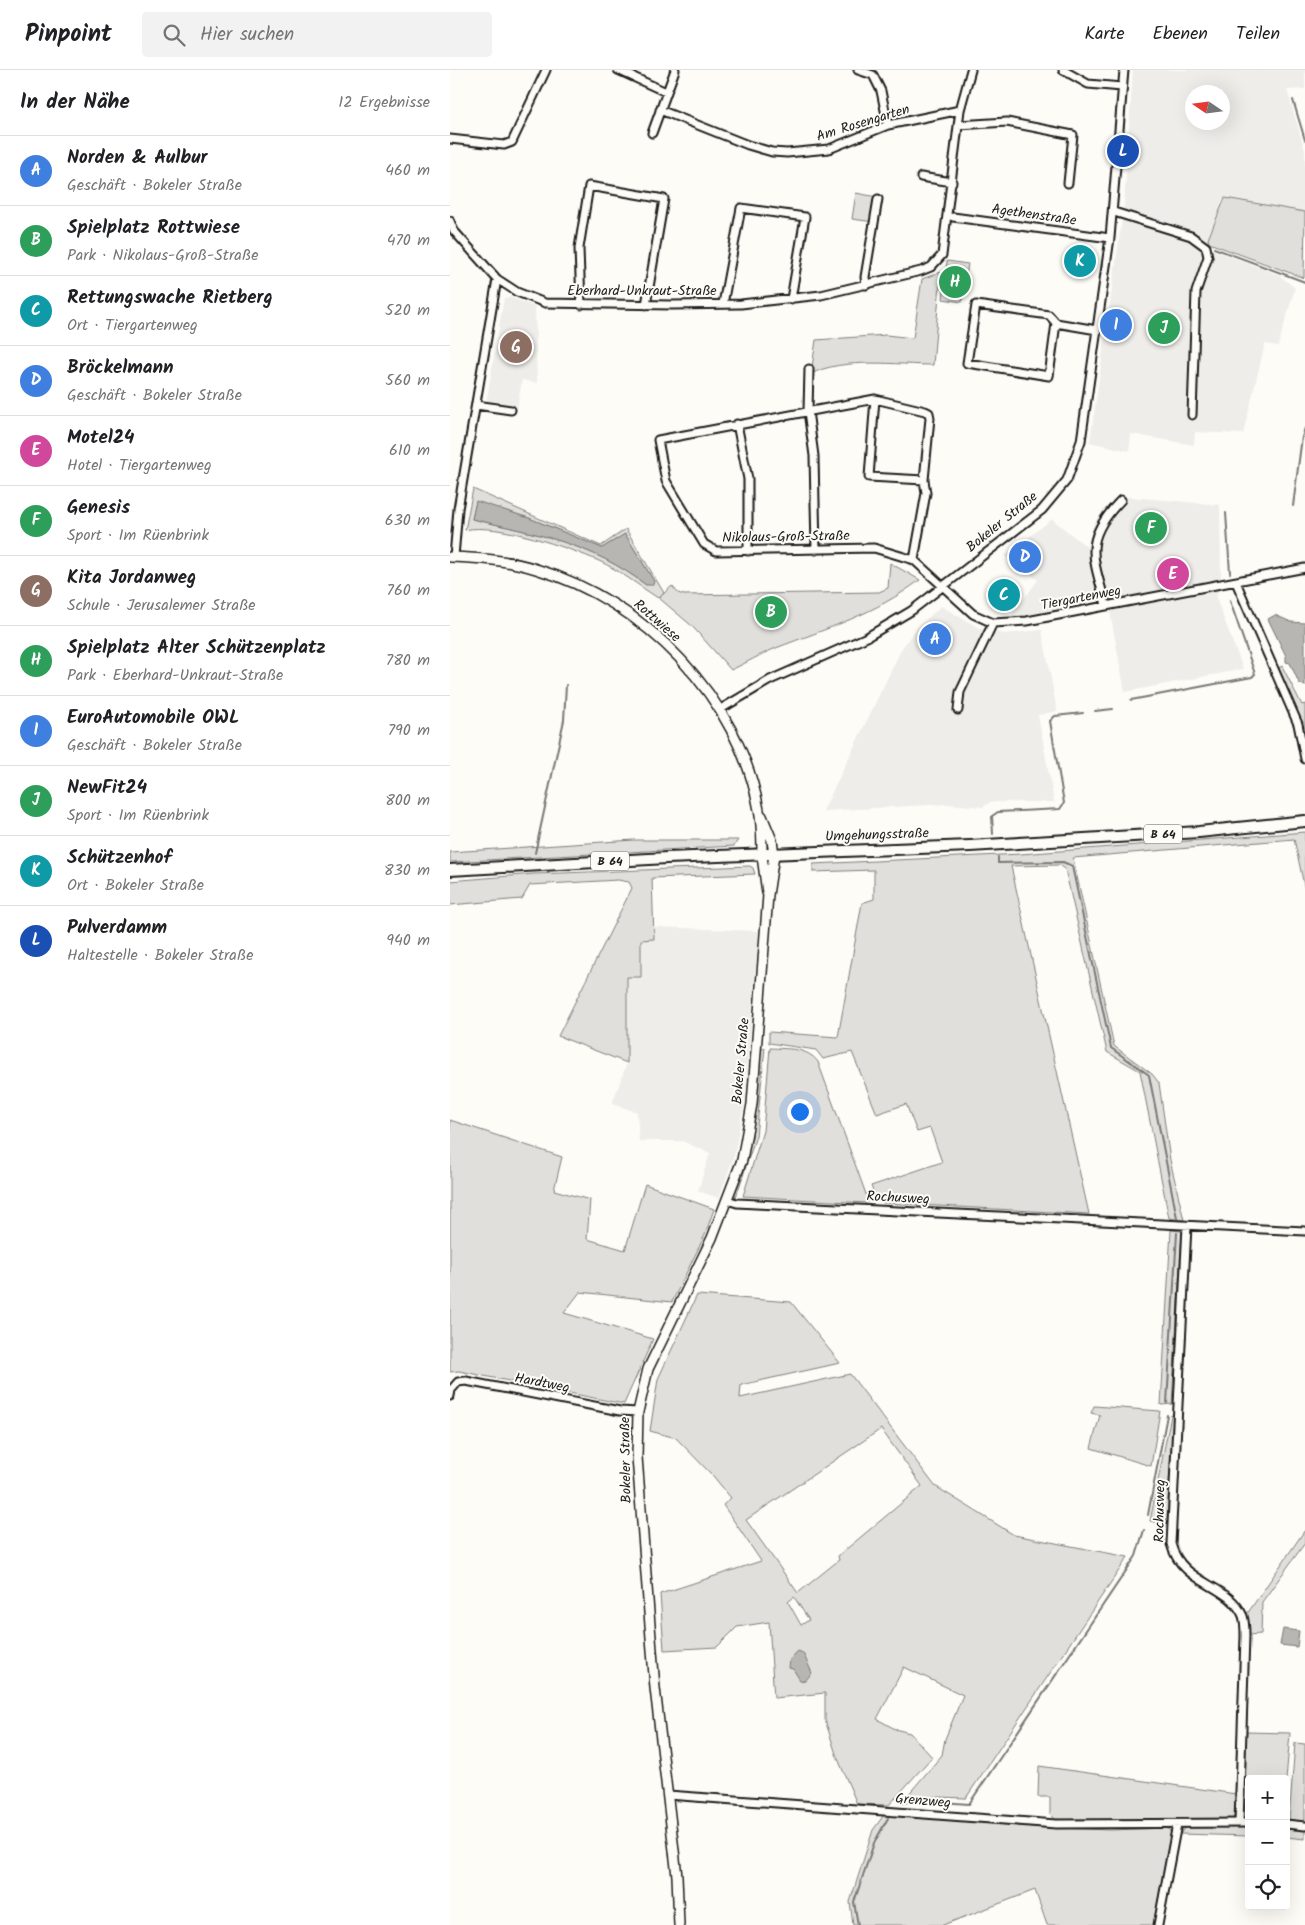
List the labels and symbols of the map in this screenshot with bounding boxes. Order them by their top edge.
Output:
north arrow [1185,85,1230,130]
street label: Am Rosengarten [814,98,912,148]
pin: L [1107,132,1139,170]
street label: Agethenstraße [990,198,1078,232]
pin: K [1064,242,1096,280]
pin: H [939,263,971,301]
street label: Eberhard-Unkraut-Straße [567,280,717,302]
pin: I [1100,306,1132,344]
pin: J [1148,309,1180,347]
pin: G [500,328,532,366]
street label: Bokeler Straße [961,486,1043,558]
pin: F [1135,509,1167,547]
street label: Nikolaus-Groß-Straße [722,525,851,549]
pin: D [1009,538,1041,576]
pin: E [1157,555,1189,593]
pin: C [988,576,1020,614]
street label: Tiergartenweg [1039,579,1123,617]
pin: B [755,593,787,631]
street label: Rottwiese [628,594,686,648]
pin: A [919,620,951,658]
street label: Umgehungsstraße [825,822,930,848]
road number: B 64 [1144,824,1182,844]
road number: B 64 [591,851,629,870]
street label: Bokeler Straße [726,1016,756,1105]
your location [787,1099,813,1125]
street label: Rochusweg [866,1185,930,1211]
street label: Hardtweg [513,1367,571,1399]
street label: Bokeler Straße [614,1416,638,1504]
street label: Rochusweg [1148,1479,1172,1543]
street label: Grenzweg [894,1788,952,1814]

